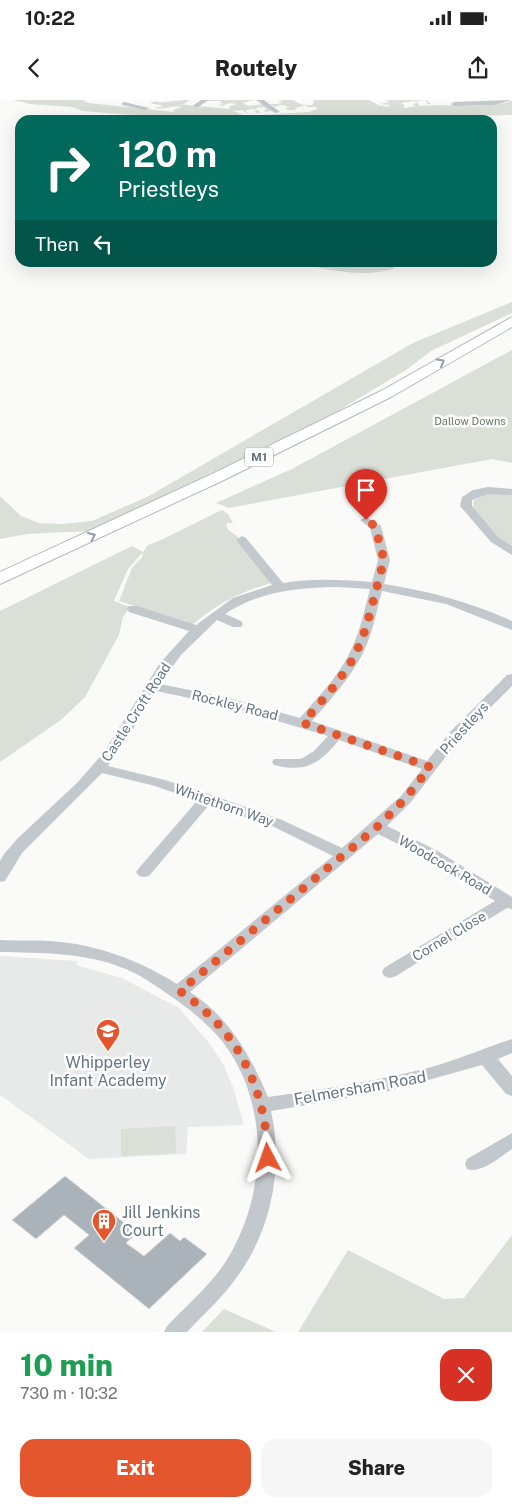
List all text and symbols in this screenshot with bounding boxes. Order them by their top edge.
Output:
text: 10:22 [25,7,75,29]
icon: back [20,54,48,82]
icon: share [464,54,492,82]
text: Routely [215,55,297,81]
text: 120 m [118,134,217,175]
icon: right [35,135,100,200]
text: Priestleys [118,176,219,202]
icon: left [89,230,117,258]
text: Then [35,233,79,255]
one-way arrow [435,359,444,369]
park label: Dallow Downs [434,415,506,427]
road number: M1 [245,448,273,467]
pin [345,469,387,520]
icon: arrive [352,476,380,504]
one-way arrow [87,532,96,542]
street label: Castle Croft Road [98,660,174,764]
street label: Rockley Road [190,687,280,723]
street label: Priestleys [437,699,491,757]
street label: Whitethorn Way [172,781,276,830]
street label: Woodcock Road [396,832,494,898]
street label: Cornel Close [409,908,489,964]
school or university icon: Whipperley Infant Academy [95,1018,121,1052]
place label: Whipperley Infant Academy [49,1053,167,1090]
street label: Felmersham Road [292,1067,428,1109]
position arrow [241,1131,293,1183]
place label: Jill Jenkins Court [122,1203,200,1240]
building icon: Jill Jenkins Court [91,1208,117,1242]
text: 10 min [20,1347,113,1383]
button: close [440,1349,492,1401]
text: 730 m · 10:32 [20,1384,118,1403]
button: Exit [20,1439,251,1497]
button: Share [261,1439,492,1497]

